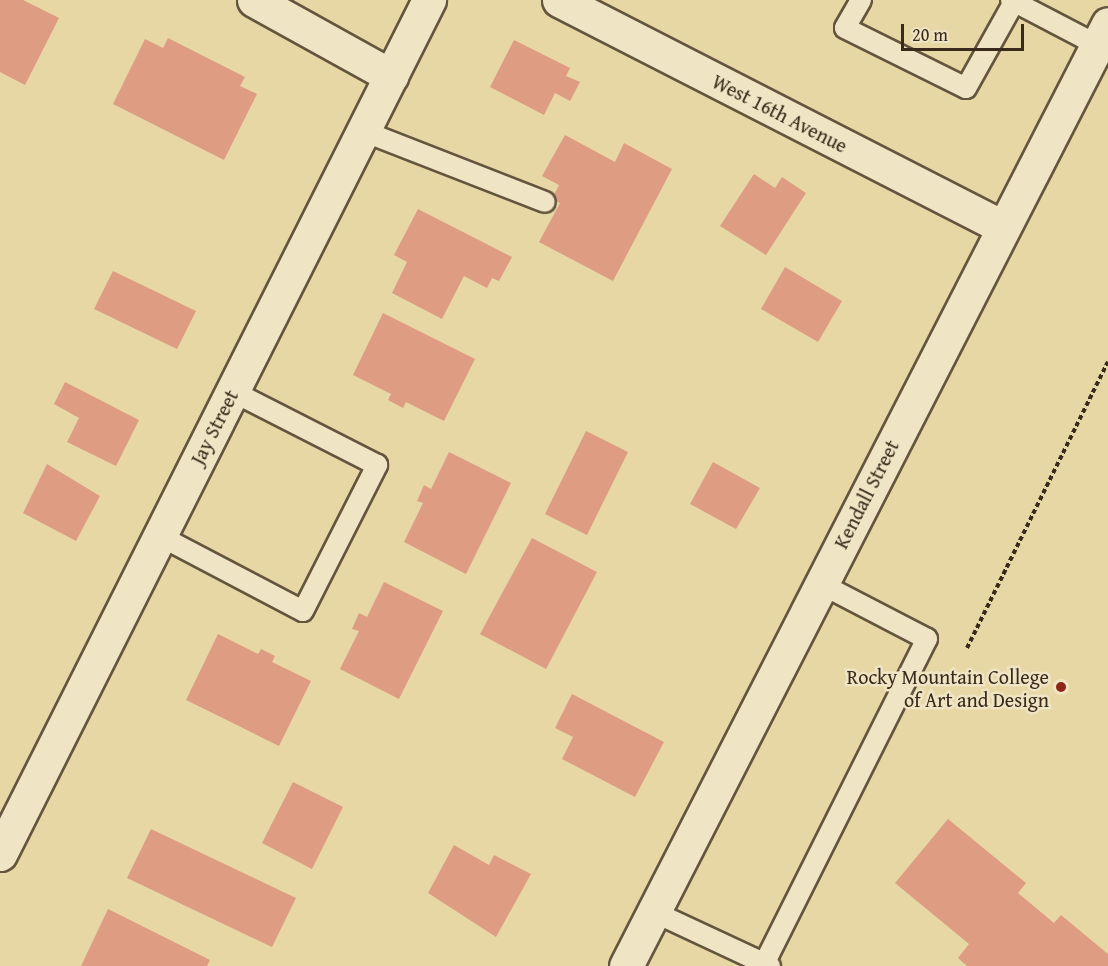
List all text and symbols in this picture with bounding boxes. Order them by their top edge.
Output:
scale bar [904,12,1027,50]
text: 20 m [912,21,948,48]
street label: West 16th Avenue [708,69,852,157]
street label: Jay Street [185,386,243,468]
street label: Kendall Street [828,436,904,552]
place label: Rocky Mountain College of Art and Design [847,664,1049,711]
marker: Rocky Mountain College of Art and Design [1054,680,1068,694]

